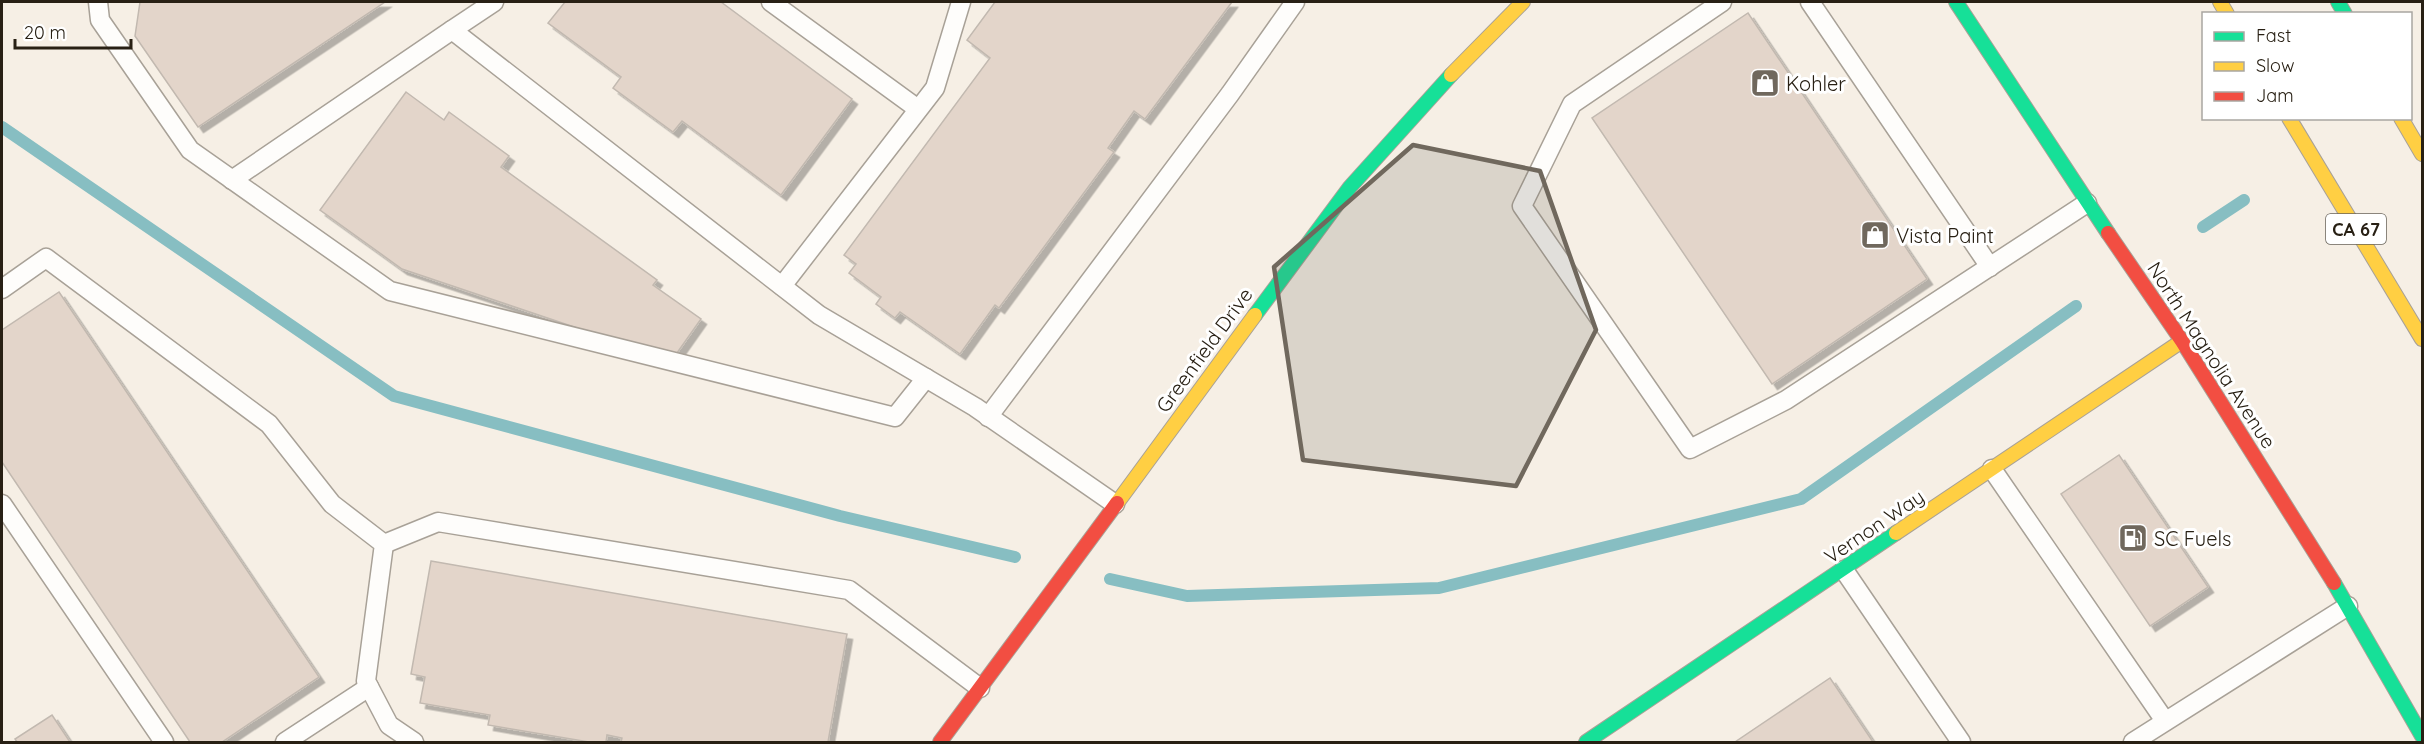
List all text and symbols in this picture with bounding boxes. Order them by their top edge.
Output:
scale bar [15,12,130,50]
legend [2202,12,2412,120]
text: 20 m [24,21,66,44]
text: Fast [2256,24,2291,47]
text: Slow [2256,54,2294,77]
shop icon: Kohler [1749,67,1781,99]
place label: Kohler [1786,71,1846,96]
text: Jam [2256,84,2294,107]
road number: CA 67 [2326,214,2386,244]
shop icon: Vista Paint [1859,219,1891,251]
place label: Vista Paint [1896,223,1994,248]
street label: North Magnolia Avenue [2142,257,2282,453]
street label: Greenfield Drive [1150,283,1258,417]
street label: Vernon Way [1819,483,1929,569]
fuel station icon: SC Fuels [2117,522,2149,554]
place label: SC Fuels [2154,526,2231,551]

